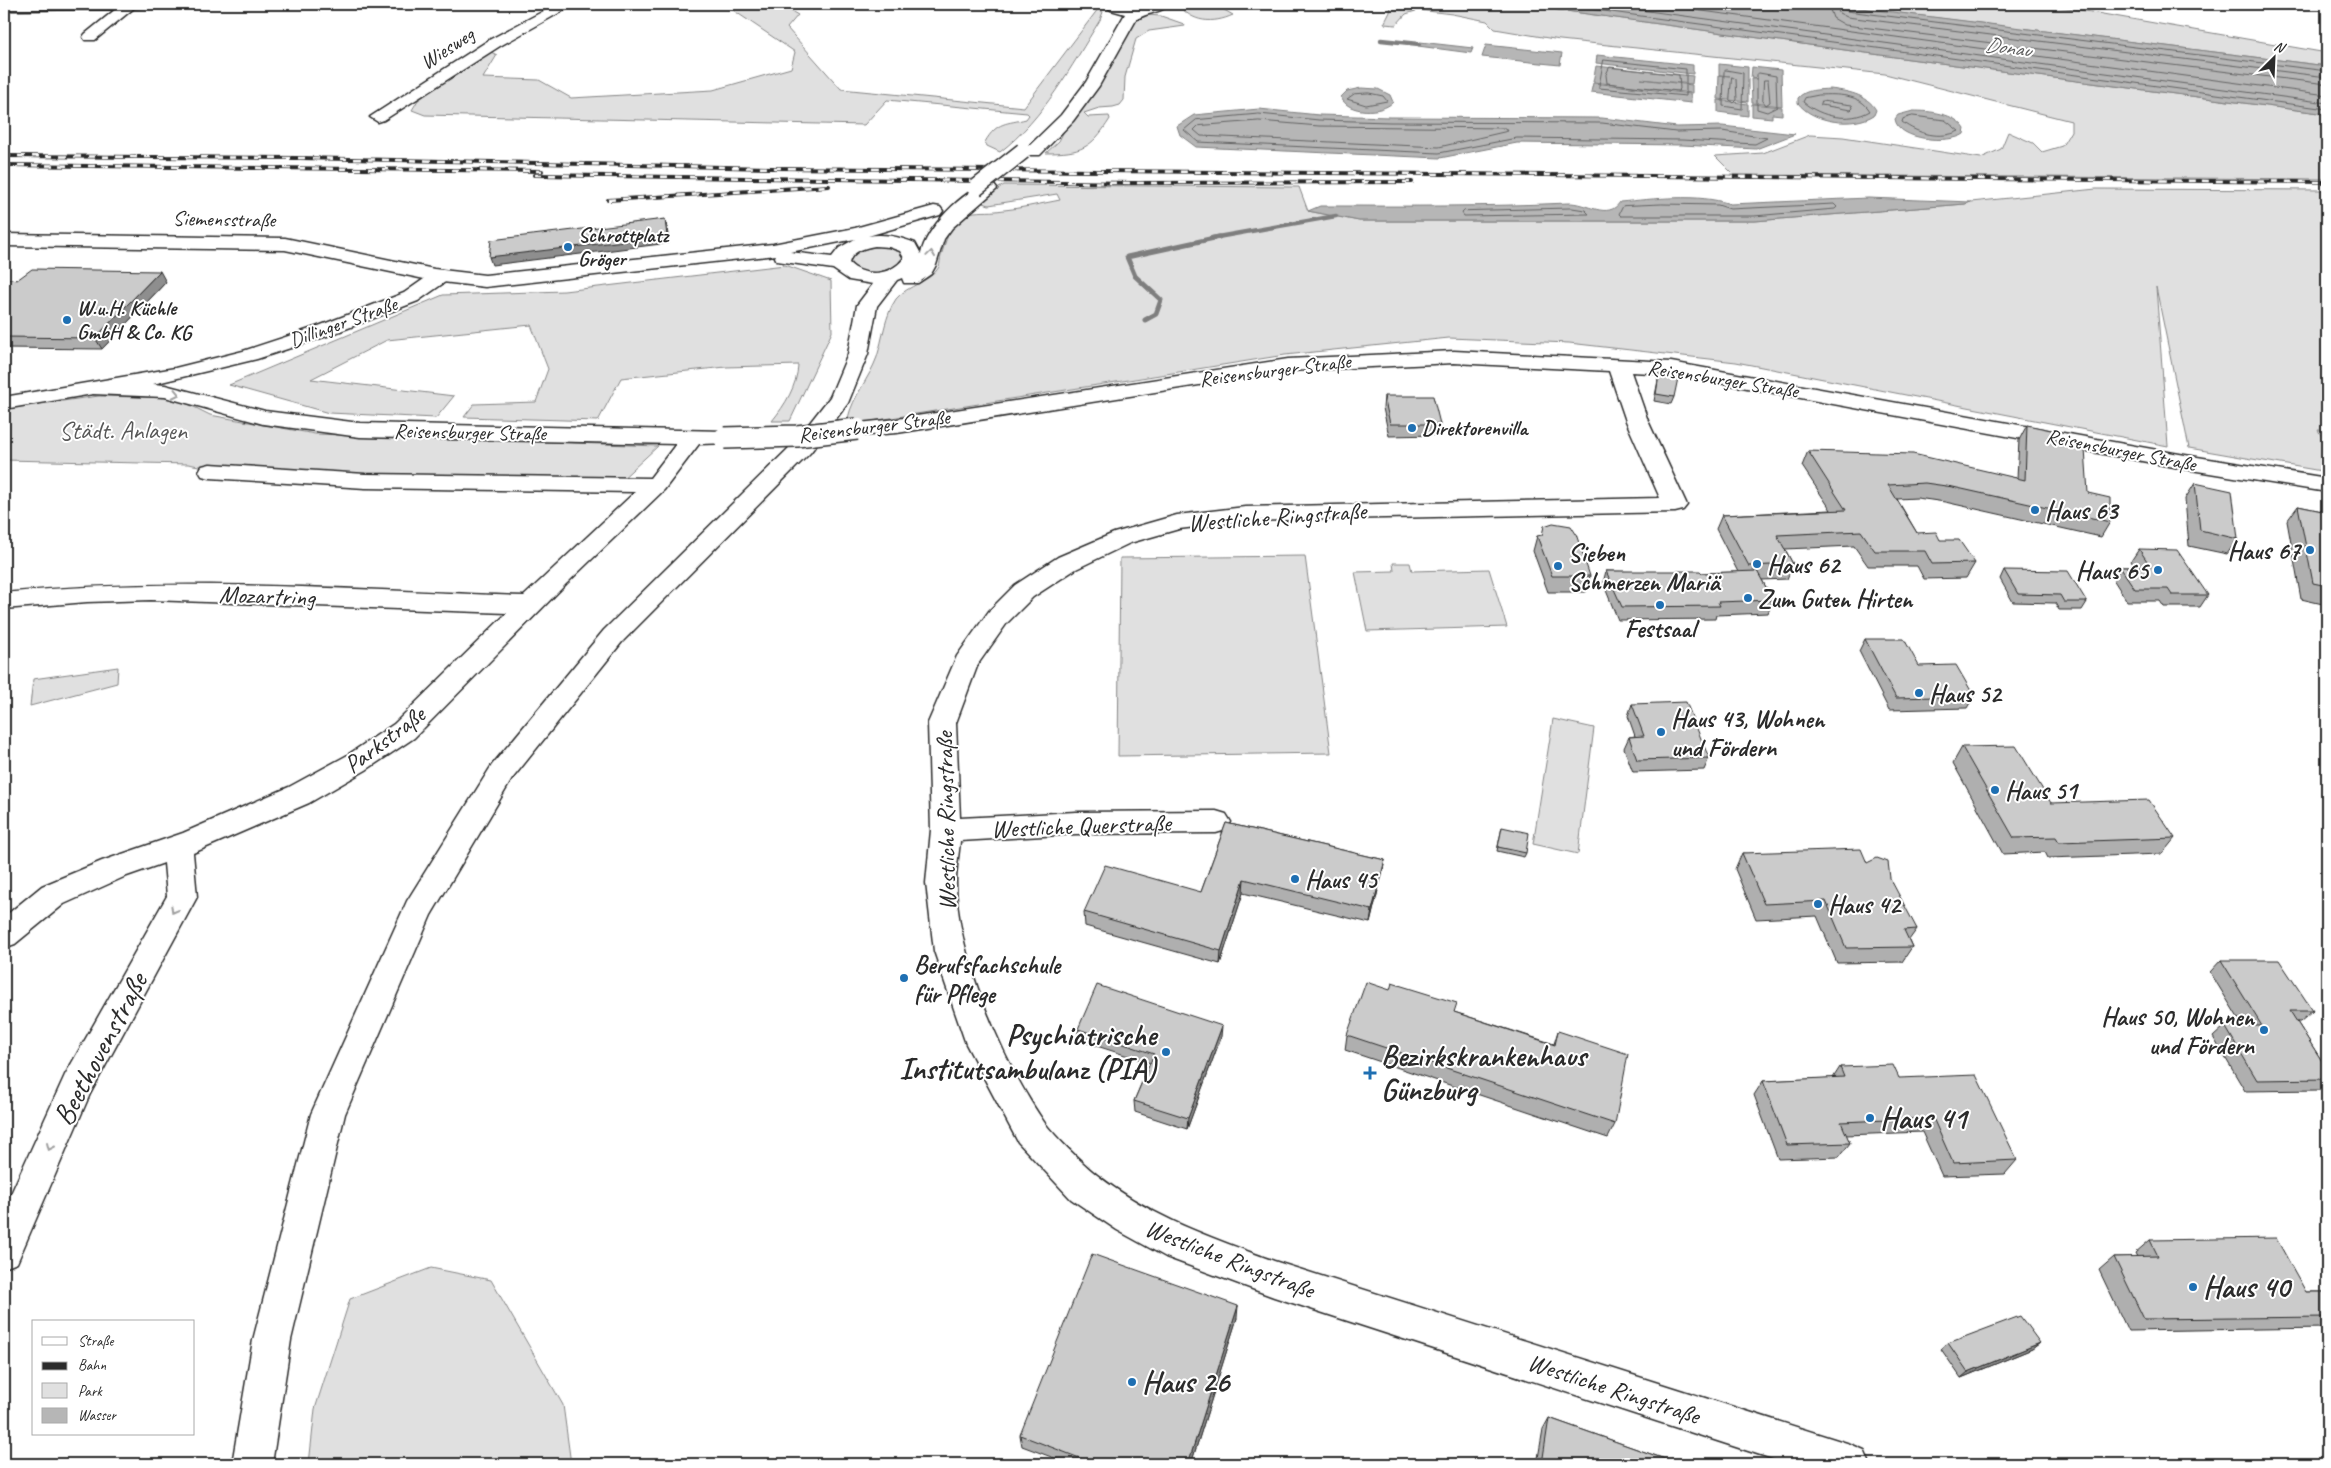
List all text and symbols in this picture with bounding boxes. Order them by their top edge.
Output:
street label: Wiesweg [415,20,480,75]
water label: Donau [1984,31,2035,63]
north arrow [2248,32,2298,82]
text: N [2272,37,2289,57]
street label: Siemensstraße [172,205,278,233]
place label: Schrottplatz Gröger [578,222,670,272]
marker: Schrottplatz Gröger [562,241,574,253]
one-way arrow [925,249,935,258]
street label: Dillinger Straße [286,290,402,353]
place label: W.u.H. Küchle GmbH & Co. KG [77,295,193,345]
marker: W.u.H. Küchle GmbH & Co. KG [61,314,73,326]
street label: Reisensburger Straße [1198,348,1354,392]
street label: Reisensburger Straße [1646,354,1802,404]
one-way arrow [172,388,181,399]
street label: Reisensburger Straße [797,404,953,448]
park label: Städt. Anlagen [59,415,188,447]
place label: Direktorenvilla [1422,415,1529,441]
street label: Reisensburger Straße [394,418,548,446]
marker: Direktorenvilla [1406,422,1418,434]
street label: Reisensburger Straße [2044,423,2200,478]
street label: Westliche Ringstraße [1187,495,1369,539]
place label: Haus 63 [2045,495,2120,527]
marker: Haus 63 [2029,504,2041,516]
place label: Haus 67 [2228,535,2303,567]
place label: Sieben Schmerzen Mariä [1568,537,1723,598]
marker: Haus 67 [2304,544,2316,556]
place label: Haus 62 [1767,549,1842,581]
place label: Haus 65 [2076,555,2150,587]
marker: Haus 62 [1751,558,1763,570]
marker: Sieben Schmerzen Mariä [1552,560,1564,572]
marker: Haus 65 [2152,564,2164,576]
street label: Mozartring [219,578,318,614]
place label: Zum Guten Hirten [1758,583,1914,615]
marker: Zum Guten Hirten [1742,592,1754,604]
marker: Festsaal [1654,599,1666,611]
place label: Festsaal [1625,613,1700,645]
place label: Haus 52 [1929,678,2003,710]
marker: Haus 52 [1913,687,1925,699]
street label: Parkstraße [338,698,433,781]
place label: Haus 43, Wohnen und Fördern [1671,703,1826,764]
marker: Haus 43, Wohnen und Fördern [1655,726,1667,738]
street label: Westliche Ringstraße [928,730,964,911]
place label: Haus 51 [2005,775,2079,807]
marker: Haus 51 [1989,784,2001,796]
street label: Westliche Querstraße [991,807,1173,845]
place label: Haus 45 [1305,864,1379,896]
marker: Haus 45 [1289,873,1301,885]
place label: Haus 42 [1828,889,1903,921]
marker: Haus 42 [1812,898,1824,910]
one-way arrow [171,905,181,914]
place label: Berufsfachschule für Pflege [914,949,1062,1010]
street label: Beethovenstraße [44,964,157,1132]
marker: Berufsfachschule für Pflege [898,972,910,984]
place label: Haus 50, Wohnen und Fördern [2101,1001,2256,1062]
place label: Psychiatrische Institutsambulanz (PIA) [899,1016,1159,1088]
marker: Haus 50, Wohnen und Fördern [2258,1024,2270,1036]
place label: Bezirkskrankenhaus Günzburg [1381,1037,1590,1109]
marker: Psychiatrische Institutsambulanz (PIA) [1160,1046,1172,1058]
marker: Bezirkskrankenhaus Günzburg [1363,1066,1377,1080]
place label: Haus 41 [1880,1099,1970,1137]
marker: Haus 41 [1864,1112,1876,1124]
one-way arrow [45,1142,56,1151]
street label: Westliche Ringstraße [1141,1212,1320,1307]
place label: Haus 40 [2203,1268,2293,1306]
marker: Haus 40 [2187,1281,2199,1293]
legend [32,1320,195,1436]
text: Straße [78,1332,114,1351]
street label: Westliche Ringstraße [1524,1346,1705,1432]
text: Bahn [78,1356,106,1375]
place label: Haus 26 [1142,1363,1231,1401]
marker: Haus 26 [1126,1376,1138,1388]
text: Park [78,1382,103,1401]
text: Wasser [78,1406,117,1425]

